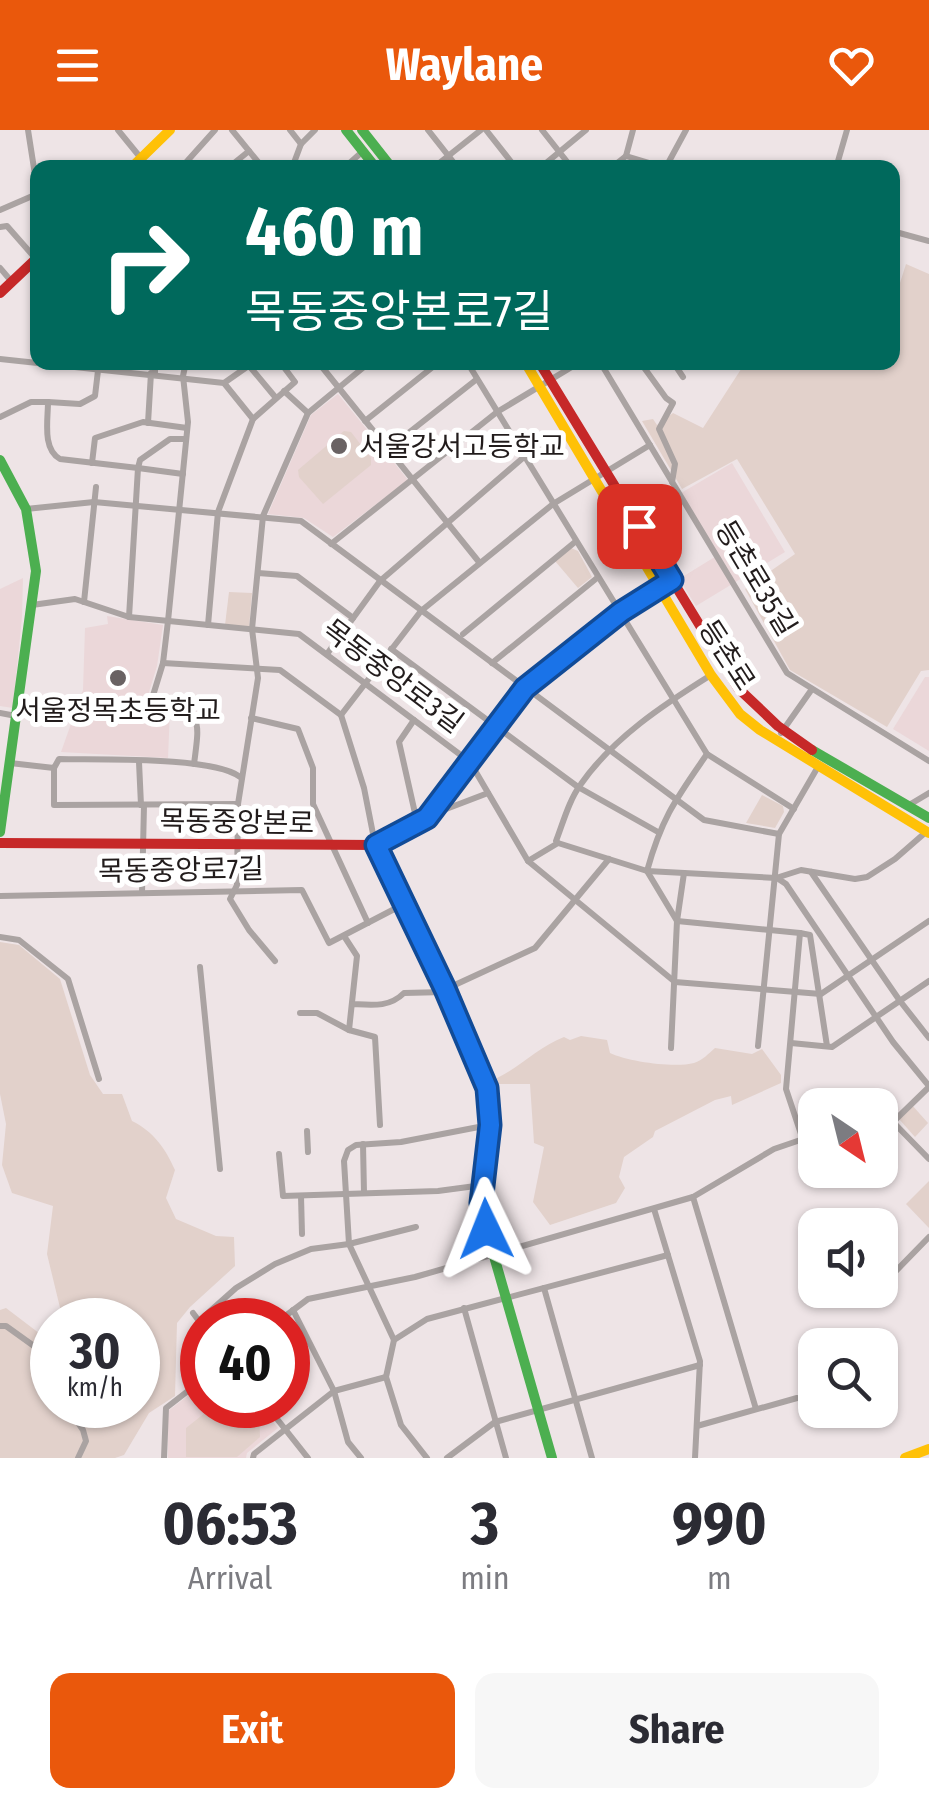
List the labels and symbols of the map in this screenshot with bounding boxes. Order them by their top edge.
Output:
place label: 서울강서고등학교 [359,430,565,463]
marker: 서울강서고등학교 [328,435,350,457]
pin [597,484,682,569]
street label: 등촌로35길 [709,514,803,642]
street label: 목동중앙로3길 [316,613,470,739]
street label: 등촌로 [692,614,762,696]
marker: 서울정목초등학교 [107,667,129,689]
place label: 서울정목초등학교 [15,694,221,727]
street label: 목동중앙본로 [159,804,315,840]
street label: 목동중앙로7길 [98,852,264,888]
north arrow [798,1088,898,1188]
position arrow [434,1177,538,1281]
speed limit sign: 40 [180,1298,310,1428]

